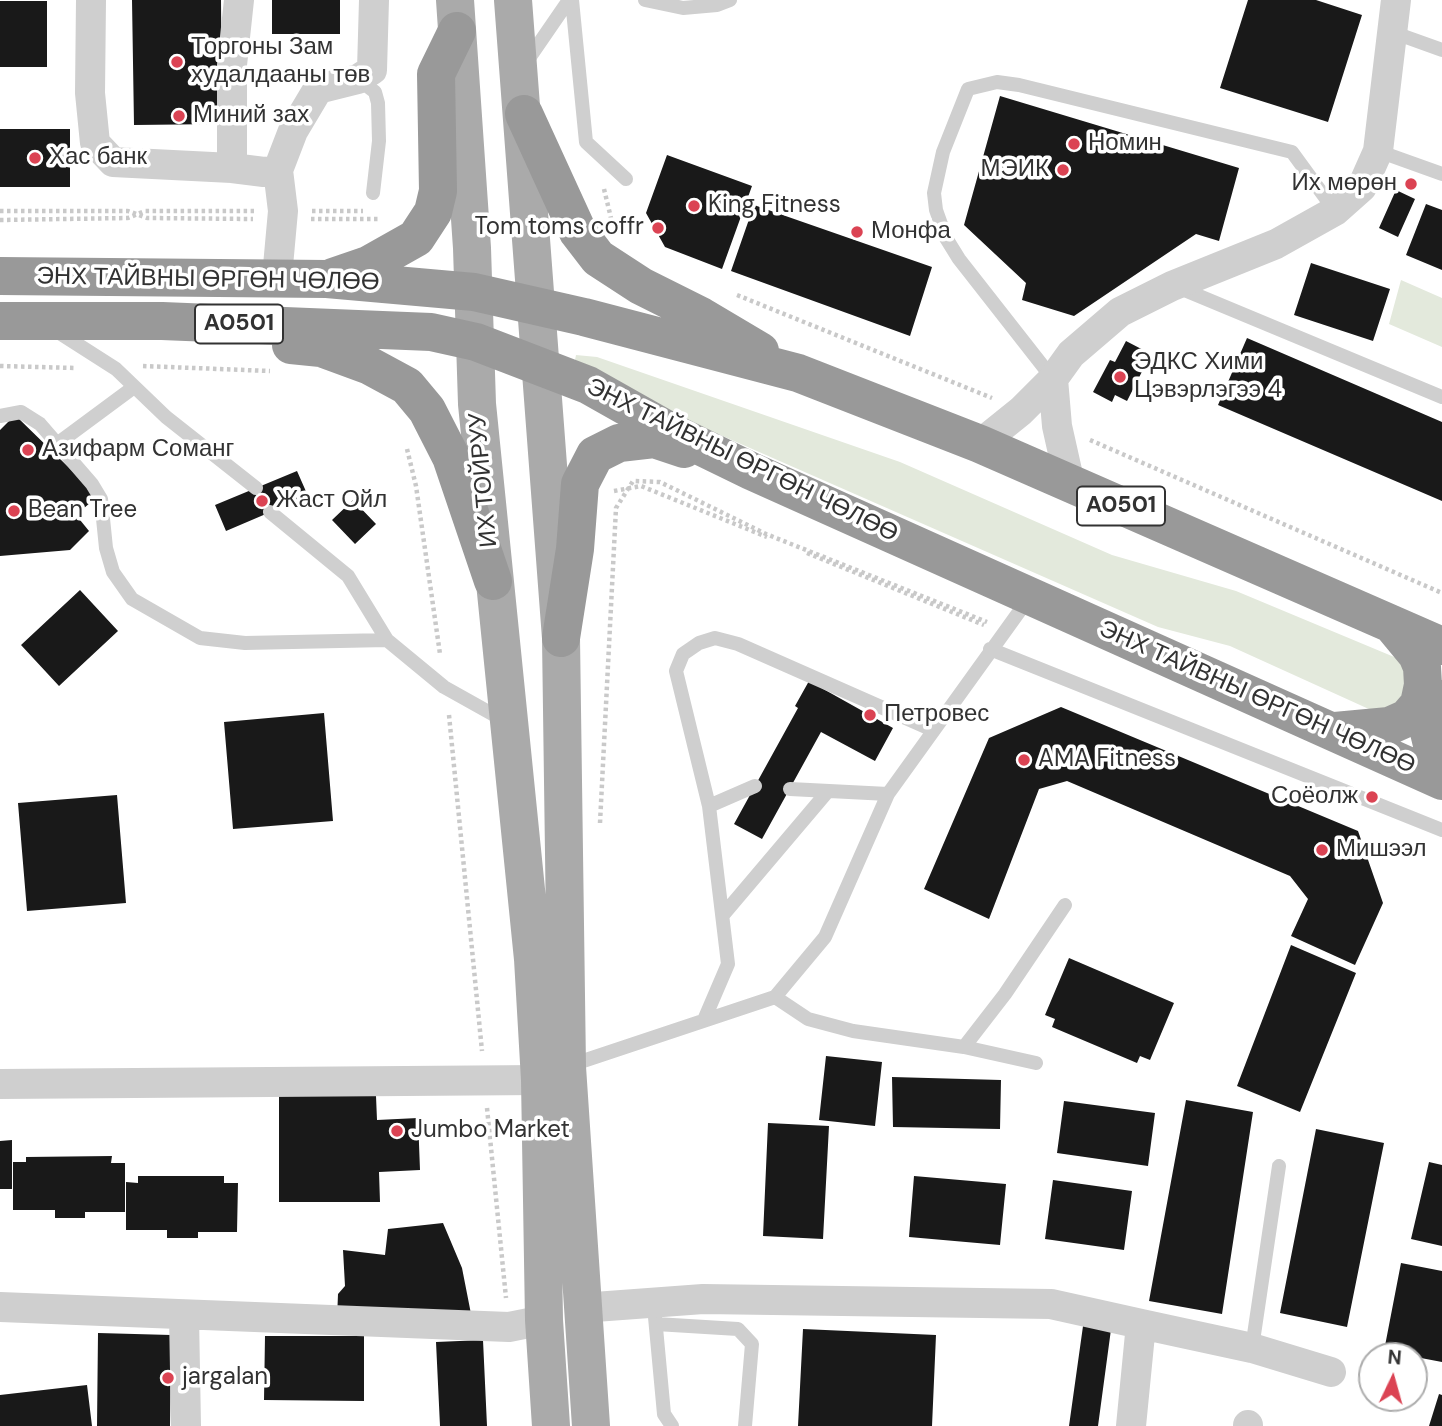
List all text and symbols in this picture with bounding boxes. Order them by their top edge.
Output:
place label: Торгоны Зам худалдааны төв [191,34,370,90]
marker: Торгоны Зам худалдааны төв [169,54,185,70]
place label: Миний зах [193,102,309,130]
marker: Миний зах [171,108,187,124]
place label: Номин [1088,130,1162,158]
marker: Номин [1066,136,1082,152]
place label: Хас банк [49,144,147,172]
marker: Хас банк [27,150,43,166]
place label: МЭИК [981,156,1049,184]
marker: МЭИК [1055,162,1071,178]
place label: Их мөрөн [1292,170,1397,198]
marker: Их мөрөн [1403,176,1419,192]
place label: King Fitness [708,192,841,220]
marker: King Fitness [686,198,702,214]
place label: Tom toms coffr [474,214,644,242]
place label: Монфа [871,218,951,246]
marker: Tom toms coffr [650,220,666,236]
marker: Монфа [849,224,865,240]
street label: ЭНХ ТАЙВНЫ ӨРГӨН ЧӨЛӨӨ [36,263,380,297]
road number: A0501 [195,304,283,344]
place label: ЭДКС Хими Цэвэрлэгээ 4 [1134,349,1282,405]
marker: ЭДКС Хими Цэвэрлэгээ 4 [1112,369,1128,385]
street label: ЭНХ ТАЙВНЫ ӨРГӨН ЧӨЛӨӨ [582,373,902,549]
street label: ИХ ТОЙРУУ [464,411,504,549]
place label: Азифарм Соманг [42,436,234,464]
marker: Азифарм Соманг [20,442,36,458]
road number: A0501 [1077,486,1165,526]
place label: Жаст Ойл [276,487,387,515]
marker: Жаст Ойл [254,493,270,509]
place label: Bean Tree [28,497,137,525]
marker: Bean Tree [6,503,22,519]
street label: ЭНХ ТАЙВНЫ ӨРГӨН ЧӨЛӨӨ [1095,615,1419,781]
place label: Петровес [884,701,989,729]
marker: Петровес [862,707,878,723]
place label: AMA Fitness [1038,746,1176,774]
marker: AMA Fitness [1016,752,1032,768]
place label: Соёолж [1271,783,1358,811]
marker: Соёолж [1364,789,1380,805]
place label: Мишээл [1336,836,1427,864]
marker: Мишээл [1314,842,1330,858]
place label: Jumbo Market [411,1117,570,1145]
marker: Jumbo Market [389,1123,405,1139]
north arrow [1358,1342,1428,1412]
text: N [1387,1345,1403,1371]
place label: jargalan [182,1364,268,1392]
marker: jargalan [160,1370,176,1386]

